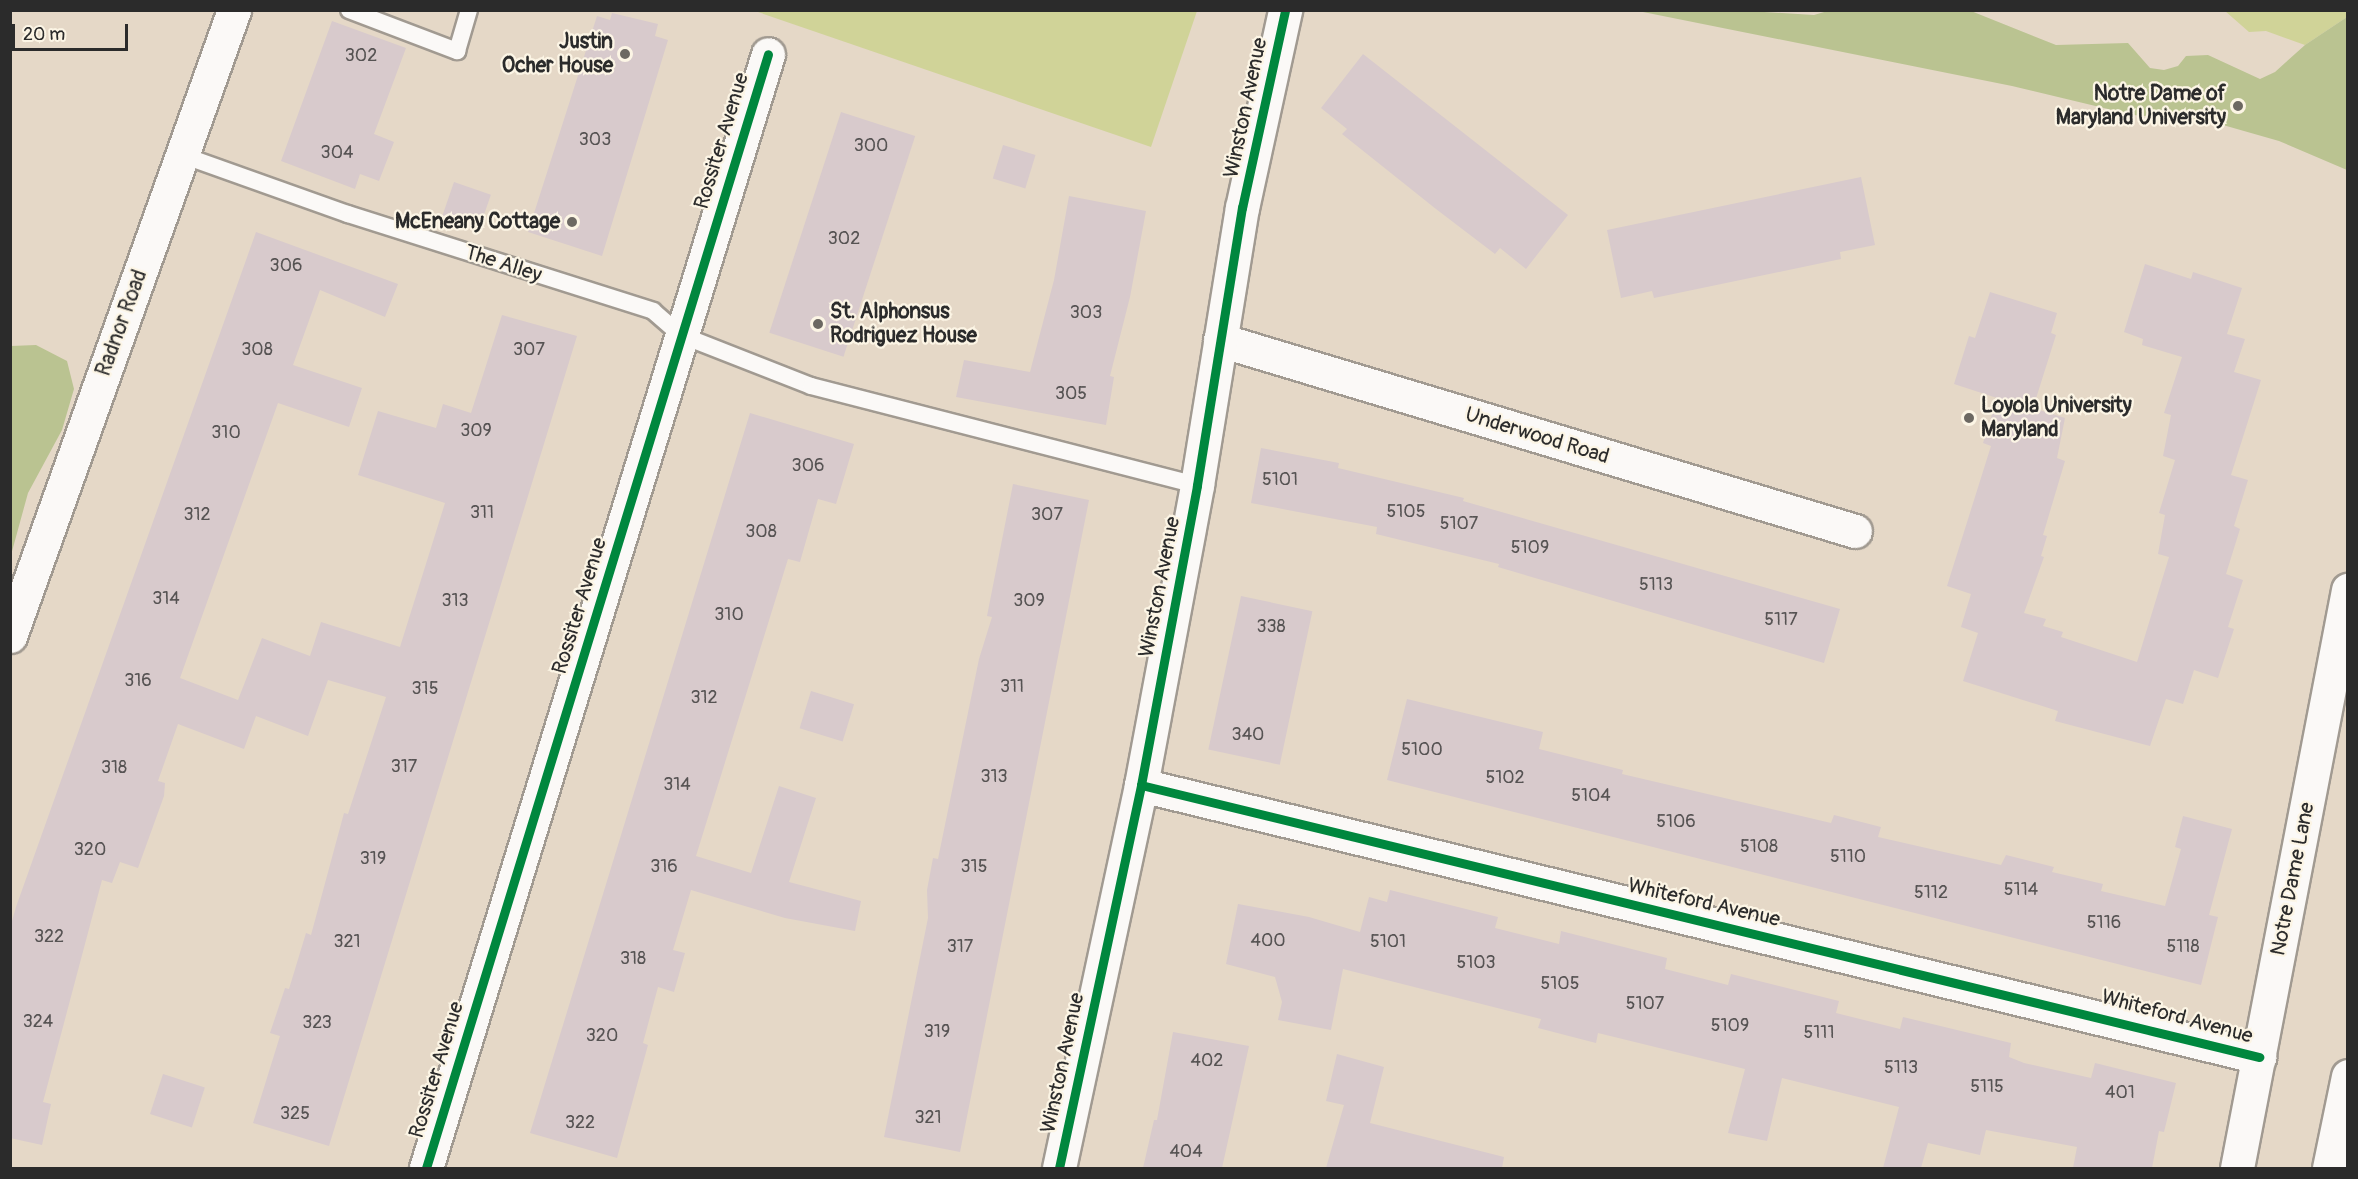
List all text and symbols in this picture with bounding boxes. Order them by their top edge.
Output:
scale bar [15,12,130,50]
text: 20 m [23,23,65,46]
place label: Justin Ocher House [502,29,613,79]
street label: Winston Avenue [1219,36,1273,180]
house number: 302 [345,45,377,67]
marker: Justin Ocher House [618,47,632,61]
street label: Rossiter Avenue [689,70,755,212]
place label: Notre Dame of Maryland University [2056,81,2226,131]
marker: Notre Dame of Maryland University [2231,99,2245,113]
house number: 303 [579,129,611,151]
house number: 300 [854,135,888,157]
house number: 304 [321,142,353,164]
place label: McEneany Cottage [395,209,560,235]
marker: McEneany Cottage [565,215,579,229]
house number: 302 [828,228,860,250]
street label: The Alley [461,240,545,288]
house number: 306 [270,255,302,277]
street label: Radnor Road [91,266,153,380]
place label: St. Alphonsus Rodriguez House [830,299,977,349]
house number: 303 [1070,302,1102,324]
marker: St. Alphonsus Rodriguez House [811,317,825,331]
house number: 308 [241,339,273,361]
house number: 307 [513,339,545,361]
house number: 305 [1055,383,1087,405]
place label: Loyola University Maryland [1981,393,2132,443]
street label: Underwood Road [1462,402,1612,470]
marker: Loyola University Maryland [1962,411,1976,425]
house number: 309 [460,420,492,442]
house number: 310 [211,422,241,444]
house number: 306 [792,455,824,477]
house number: 5101 [1262,469,1298,491]
house number: 5105 [1387,501,1425,523]
house number: 311 [470,502,494,524]
house number: 312 [183,504,211,526]
house number: 307 [1031,504,1063,526]
house number: 5107 [1440,513,1478,535]
street label: Winston Avenue [1134,514,1186,660]
house number: 308 [745,521,777,543]
street label: Rossiter Avenue [547,535,613,677]
house number: 5109 [1511,537,1549,559]
house number: 5113 [1639,574,1673,596]
house number: 314 [152,588,180,610]
house number: 313 [441,590,469,612]
house number: 309 [1013,590,1045,612]
house number: 310 [714,604,744,626]
house number: 5117 [1764,609,1798,631]
house number: 338 [1256,616,1286,638]
house number: 316 [124,670,152,692]
house number: 311 [1000,676,1024,698]
house number: 315 [412,678,438,700]
house number: 312 [690,687,718,709]
house number: 340 [1232,724,1264,746]
house number: 5100 [1401,739,1443,761]
house number: 317 [391,756,417,778]
house number: 318 [101,757,127,779]
house number: 313 [980,766,1008,788]
house number: 5102 [1485,767,1525,789]
house number: 314 [663,774,691,796]
house number: 5104 [1571,785,1611,807]
street label: Notre Dame Lane [2266,800,2320,958]
house number: 5106 [1656,811,1696,833]
house number: 5108 [1740,836,1778,858]
house number: 320 [74,839,106,861]
house number: 5110 [1830,846,1866,868]
house number: 319 [360,848,386,870]
house number: 316 [650,856,678,878]
house number: 315 [961,856,987,878]
street label: Whiteford Avenue [1625,873,1783,933]
house number: 5114 [2004,879,2038,901]
house number: 5112 [1914,882,1948,904]
house number: 5116 [2087,912,2121,934]
house number: 322 [34,926,64,948]
house number: 400 [1250,930,1286,952]
house number: 321 [333,931,361,953]
house number: 5101 [1370,931,1406,953]
house number: 317 [947,936,973,958]
house number: 5118 [2167,936,2199,958]
house number: 318 [620,948,646,970]
house number: 5103 [1456,952,1496,974]
house number: 5105 [1541,973,1579,995]
street label: Whiteford Avenue [2099,985,2255,1049]
street label: Winston Avenue [1036,991,1090,1135]
house number: 5107 [1626,993,1664,1015]
street label: Rossiter Avenue [404,999,470,1141]
house number: 324 [23,1011,53,1033]
house number: 323 [302,1012,332,1034]
house number: 5109 [1711,1015,1749,1037]
house number: 319 [924,1021,950,1043]
house number: 5111 [1804,1022,1834,1044]
house number: 320 [586,1025,618,1047]
house number: 402 [1191,1050,1223,1072]
house number: 5113 [1884,1057,1918,1079]
house number: 5115 [1970,1076,2004,1098]
house number: 401 [2105,1082,2135,1104]
house number: 325 [280,1103,310,1125]
house number: 321 [914,1107,942,1129]
house number: 322 [565,1112,595,1134]
house number: 404 [1169,1141,1203,1163]

